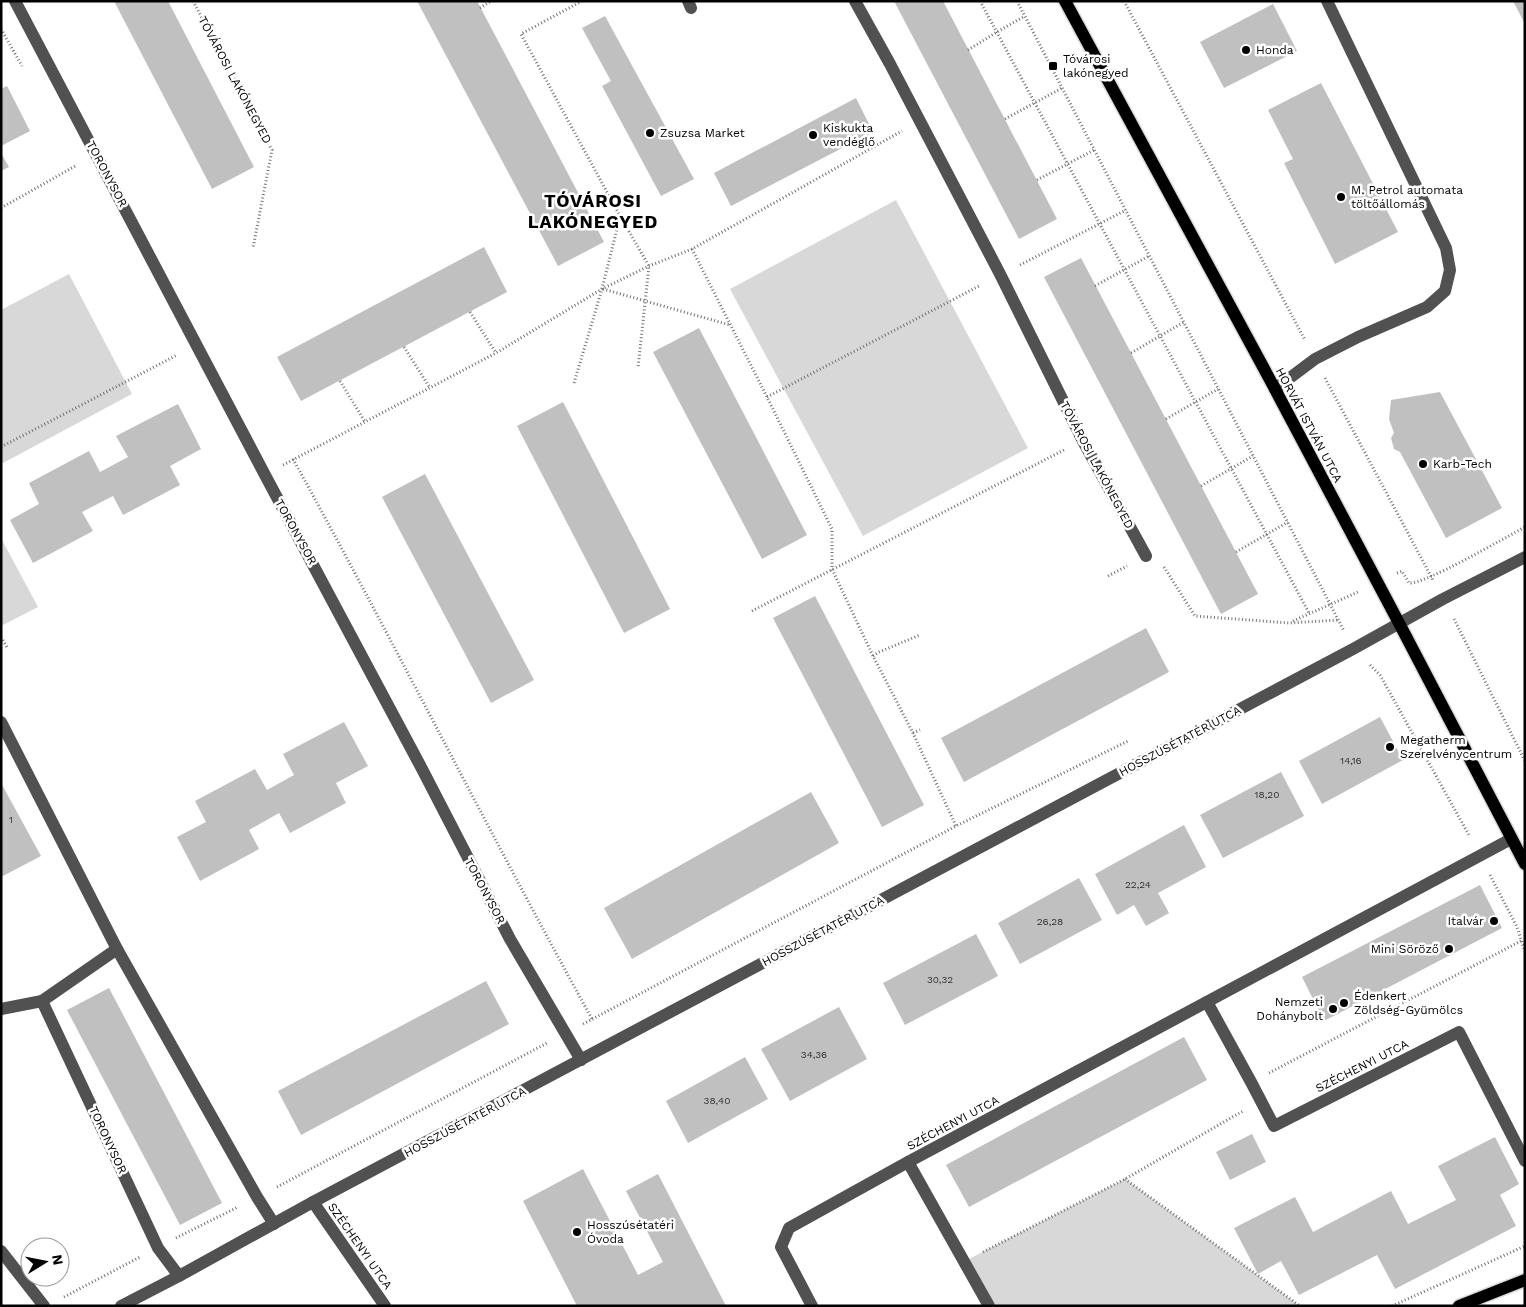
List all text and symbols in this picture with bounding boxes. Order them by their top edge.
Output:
street label: TÓVÁROSI LAKÓNEGYED [195,14,275,146]
place label: Honda [1256,43,1294,57]
marker: Honda [1240,44,1252,56]
place label: Tóvárosi lakónegyed [1063,52,1129,80]
marker: Tóvárosi lakónegyed [1047,60,1059,72]
place label: Kiskukta vendéglő [823,121,875,149]
place label: Zsuzsa Market [660,126,745,140]
marker: Zsuzsa Market [644,127,656,139]
marker: Kiskukta vendéglő [807,129,819,141]
street label: TORONYSOR [84,139,130,210]
place label: M. Petrol automata töltőállomás [1351,183,1463,211]
district label: TÓVÁROSI LAKÓNEGYED [528,190,658,232]
marker: M. Petrol automata töltőállomás [1335,191,1347,203]
street label: HORVÁT ISTVÁN UTCA [1273,365,1345,485]
street label: TÓVÁROSI LAKÓNEGYED [1057,399,1137,531]
place label: Karb-Tech [1433,457,1492,471]
marker: Karb-Tech [1417,458,1429,470]
street label: TORONYSOR [272,497,320,567]
street label: HOSSZÚSÉTATÉR UTCA [1117,703,1243,779]
place label: Megatherm Szerelvénycentrum [1400,733,1512,761]
marker: Megatherm Szerelvénycentrum [1384,741,1396,753]
house number: 14,16 [1340,755,1362,766]
house number: 18,20 [1255,789,1279,800]
house number: 1 [9,814,13,825]
street label: TORONYSOR [462,856,508,927]
house number: 22,24 [1125,879,1151,890]
street label: HOSSZÚSÉTATÉR UTCA [760,893,886,969]
place label: Italvár [1447,914,1484,928]
marker: Italvár [1488,915,1500,927]
house number: 26,28 [1037,916,1063,927]
place label: Mini Söröző [1371,942,1439,956]
marker: Mini Söröző [1443,943,1455,955]
house number: 30,32 [927,974,953,985]
place label: Édenkert Zöldség-Gyümölcs [1354,989,1463,1017]
place label: Nemzeti Dohánybolt [1256,995,1323,1023]
marker: Édenkert Zöldség-Gyümölcs [1338,997,1350,1009]
marker: Nemzeti Dohánybolt [1327,1003,1339,1015]
street label: SZÉCHENYI UTCA [1313,1037,1411,1095]
house number: 34,36 [801,1049,827,1060]
street label: HOSSZÚSÉTATÉR UTCA [402,1084,528,1160]
street label: SZÉCHENYI UTCA [905,1093,1001,1153]
house number: 38,40 [704,1095,730,1106]
street label: TORONYSOR [86,1104,130,1176]
street label: SZÉCHENYI UTCA [325,1200,395,1292]
place label: Hosszúsétatéri Óvoda [587,1218,674,1246]
marker: Hosszúsétatéri Óvoda [571,1226,583,1238]
north arrow [20,1237,70,1287]
text: N [49,1253,67,1266]

